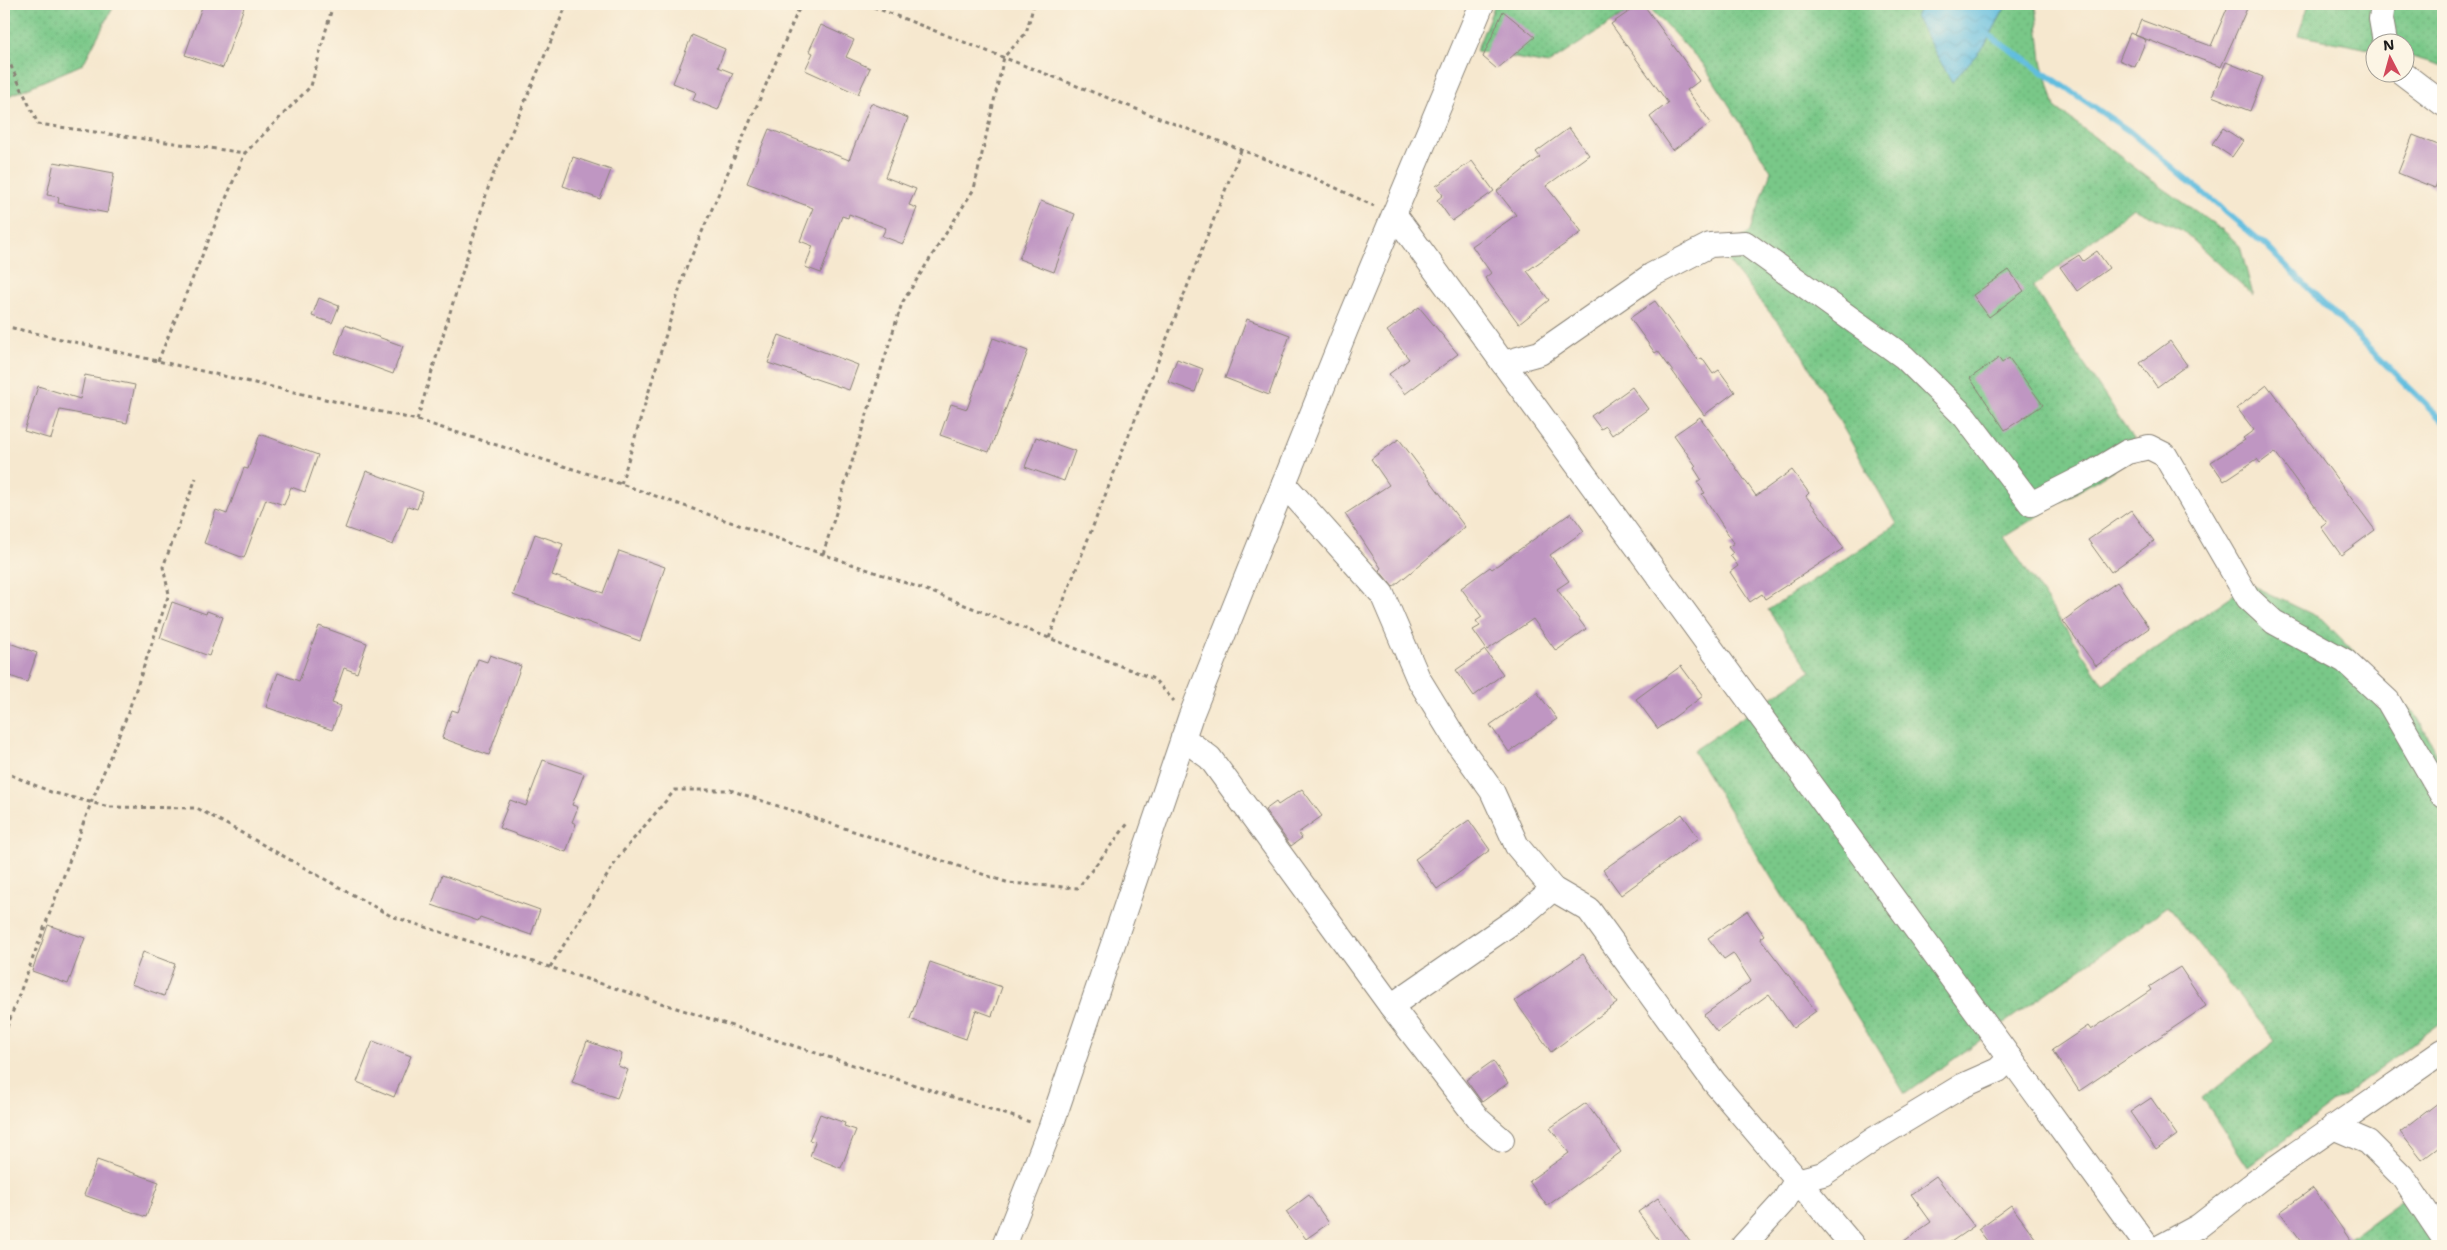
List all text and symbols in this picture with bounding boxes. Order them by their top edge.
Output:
north arrow [2364,32,2414,82]
text: N [2382,36,2395,55]

